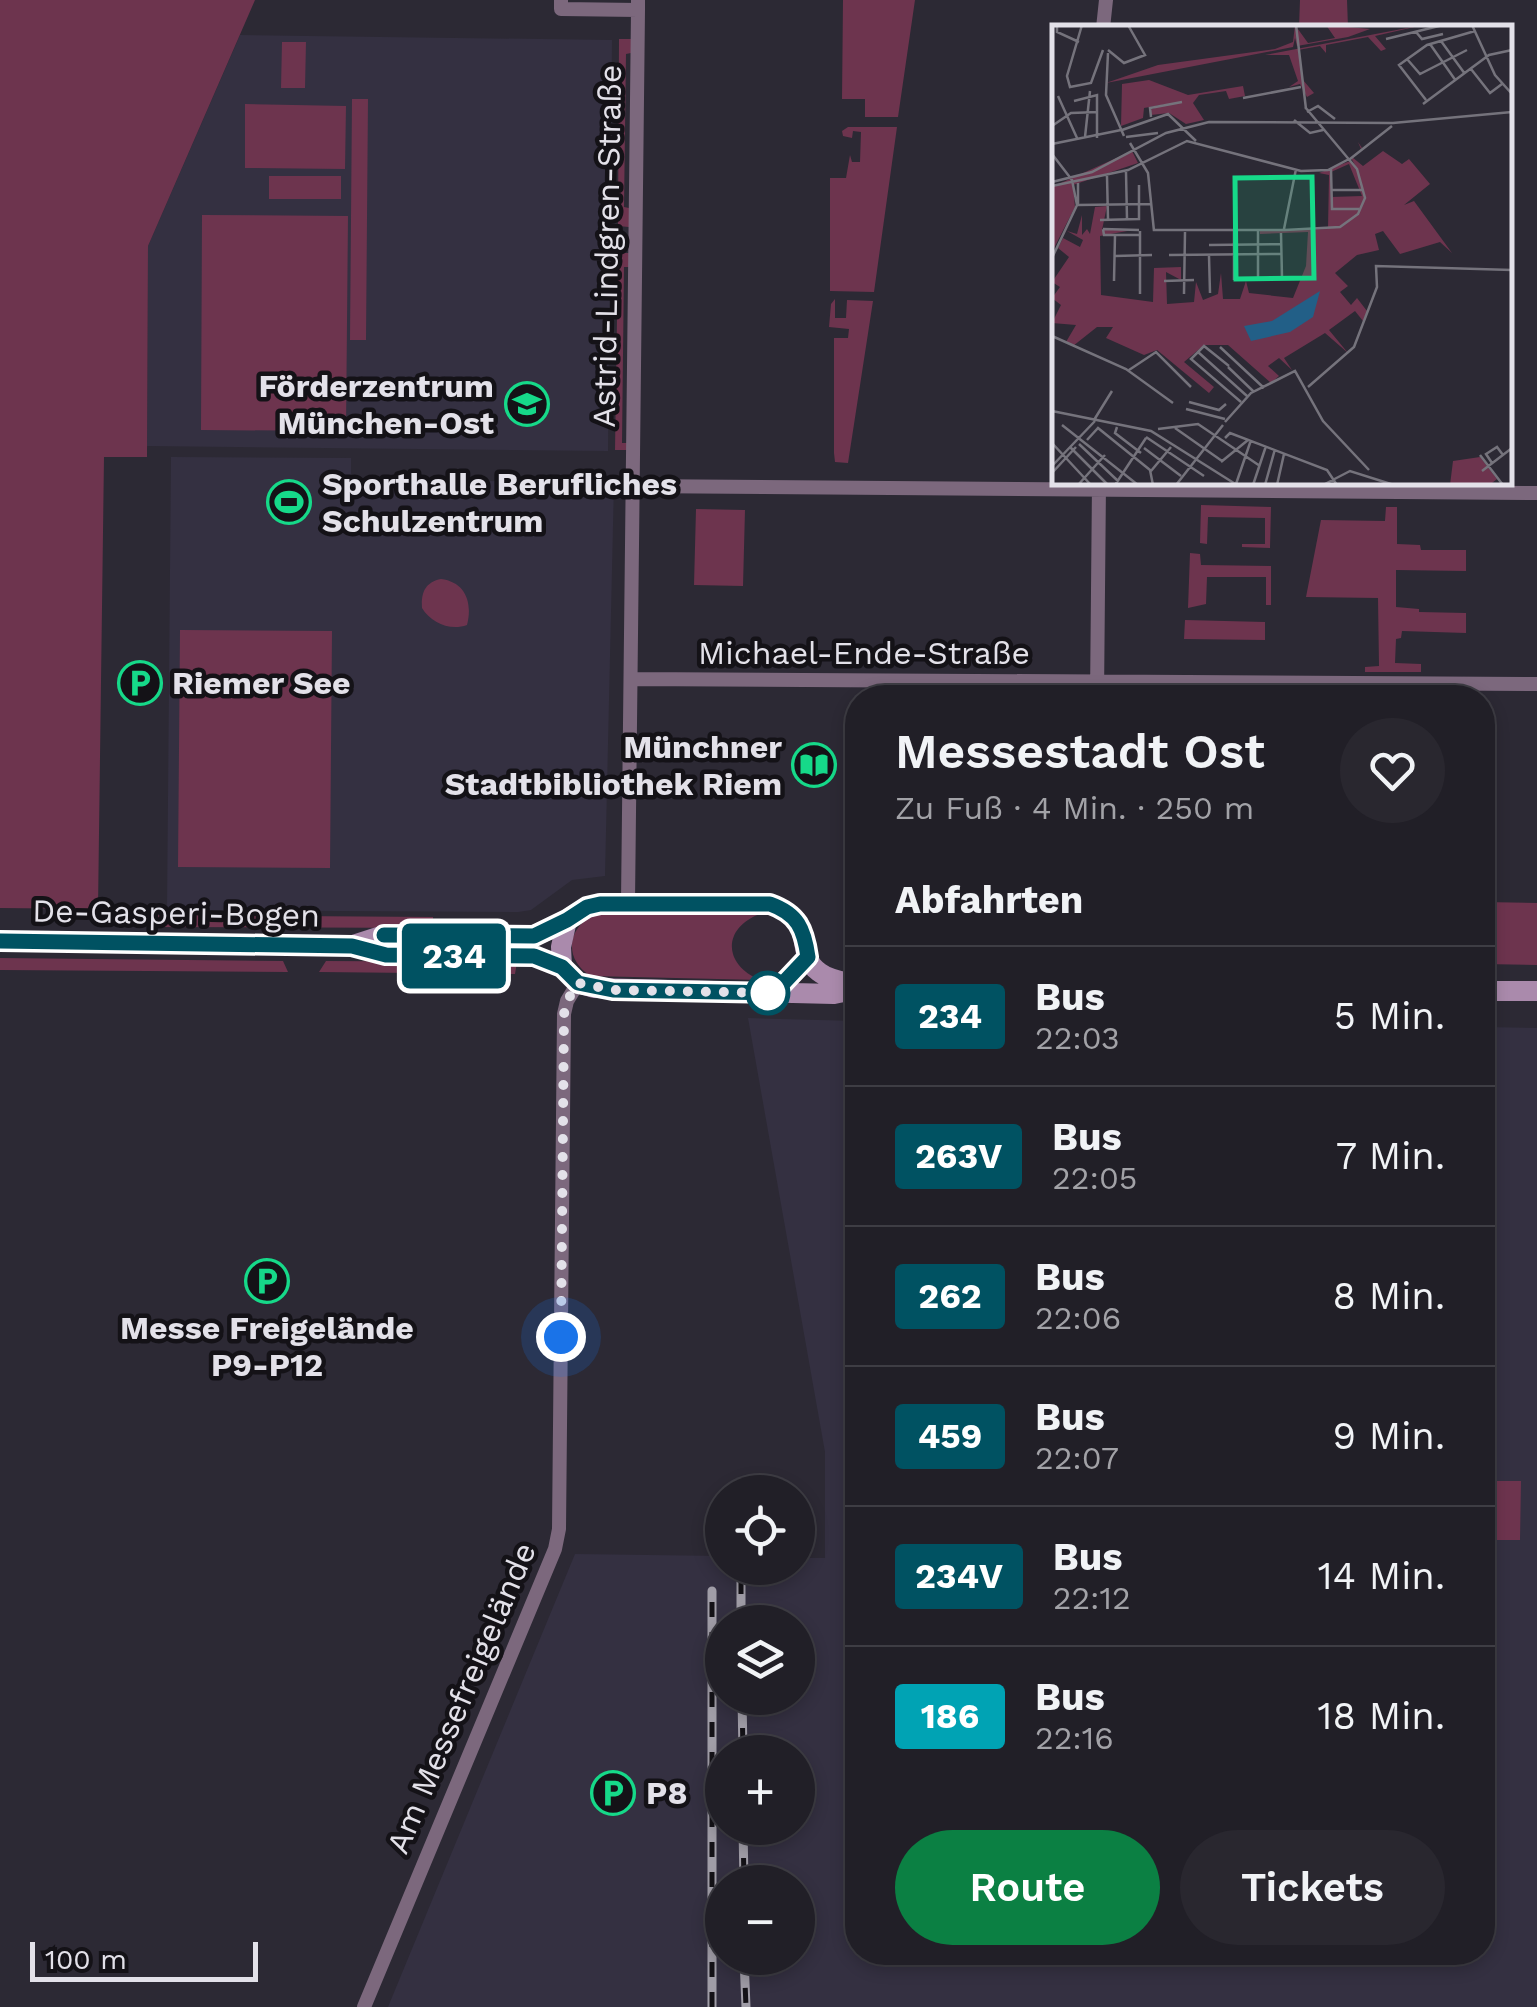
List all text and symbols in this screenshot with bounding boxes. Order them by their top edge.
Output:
inset map [1052,25,1512,485]
street label: Astrid-Lindgren-Straße [585,64,629,428]
place label: Förderzentrum München-Ost [259,367,494,442]
school or university icon: Förderzentrum München-Ost [504,381,550,427]
place label: Sporthalle Berufliches Schulzentrum [322,465,677,540]
sports icon: Sporthalle Berufliches Schulzentrum [266,479,312,525]
street label: Michael-Ende-Straße [698,634,1030,672]
parking icon: Riemer See [117,660,163,706]
place label: Riemer See [172,664,351,702]
button: heart [1340,718,1445,823]
text: Messestadt Ost [895,723,1265,780]
place label: Münchner Stadtbibliothek Riem [445,728,782,803]
library icon: Münchner Stadtbibliothek Riem [791,742,837,788]
text: Zu Fuß · 4 Min. · 250 m [895,789,1254,827]
text: Abfahrten [895,878,1083,922]
street label: De-Gasperi-Bogen [32,891,320,935]
line badge: 234 [396,924,512,988]
text: 234 [422,935,486,977]
unlabelled marker [747,972,789,1014]
text: Bus [1035,975,1105,1019]
text: 5 Min. [1334,994,1445,1038]
text: 234 [918,995,982,1037]
text: 22:03 [1035,1019,1120,1057]
text: Bus [1052,1115,1122,1159]
text: 7 Min. [1336,1134,1445,1178]
text: 263V [915,1135,1002,1177]
text: 22:05 [1052,1159,1137,1197]
text: Bus [1035,1255,1105,1299]
parking icon: Messe Freigelände P9-P12 [244,1258,290,1304]
text: 8 Min. [1332,1274,1445,1318]
text: 262 [918,1275,982,1317]
text: 22:06 [1035,1299,1121,1337]
place label: Messe Freigelände P9-P12 [120,1309,414,1384]
your location [536,1312,586,1362]
text: Bus [1035,1395,1105,1439]
text: 9 Min. [1332,1414,1445,1458]
text: 459 [918,1415,982,1457]
text: 22:07 [1035,1439,1119,1477]
map controls [705,1475,815,1975]
button: locate [705,1475,815,1585]
text: Bus [1053,1535,1123,1579]
street label: Am Messefreigelände [378,1537,544,1859]
text: 14 Min. [1318,1554,1445,1598]
text: 234V [915,1555,1003,1597]
text: 22:12 [1053,1579,1131,1617]
button: layers [705,1605,815,1715]
text: Bus [1035,1675,1105,1719]
text: 18 Min. [1318,1694,1445,1738]
text: 186 [921,1695,979,1737]
text: 22:16 [1035,1719,1114,1757]
button: + [705,1735,815,1845]
parking icon: P8 [590,1770,636,1816]
place label: P8 [646,1774,687,1812]
button: Route [895,1830,1160,1945]
button: Tickets [1180,1830,1445,1945]
button: − [705,1865,815,1975]
scale bar [30,1937,258,1982]
text: 100 m [45,1943,127,1976]

